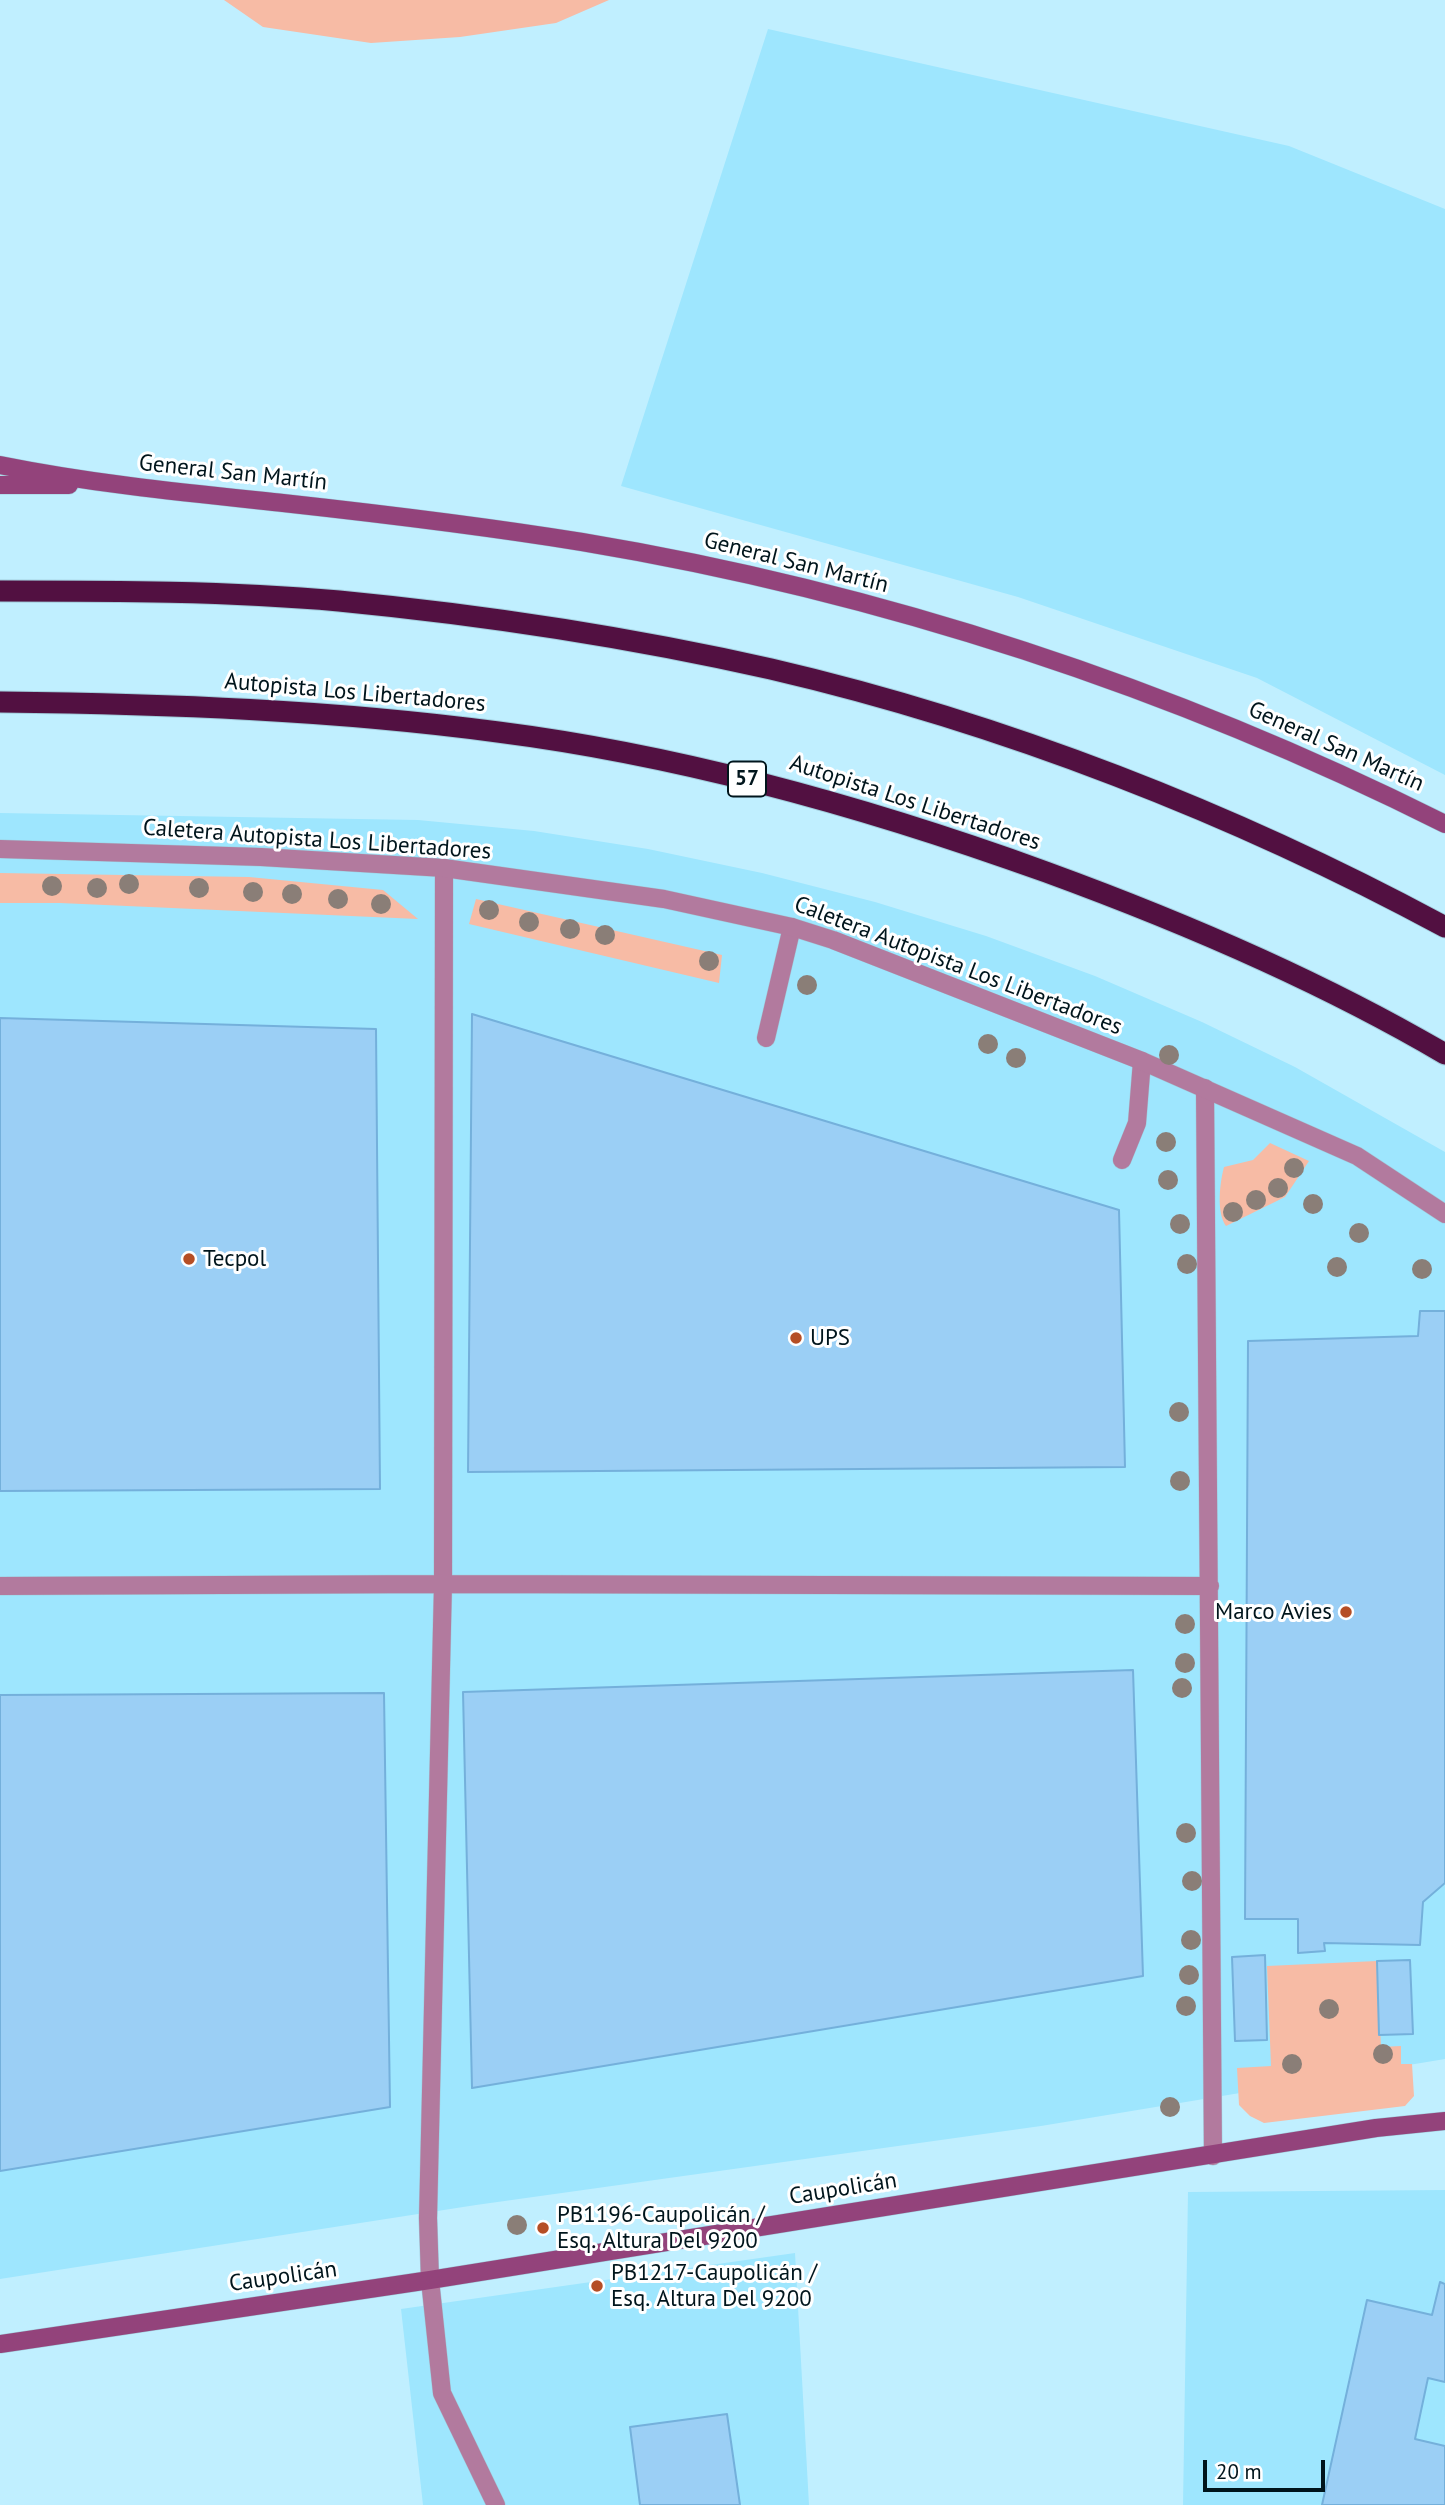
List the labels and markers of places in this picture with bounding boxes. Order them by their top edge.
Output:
place label: Tecpol [203,1245,266,1273]
marker: Tecpol [181,1251,197,1267]
place label: UPS [810,1324,850,1352]
marker: UPS [788,1330,804,1346]
place label: Marco Avies [1215,1598,1332,1626]
marker: Marco Avies [1338,1604,1354,1620]
place label: PB1196-Caupolicán / Esq. Altura Del 9200 [557,2201,765,2255]
marker: PB1196-Caupolicán / Esq. Altura Del 9200 [535,2220,551,2236]
place label: PB1217-Caupolicán / Esq. Altura Del 9200 [611,2259,817,2313]
marker: PB1217-Caupolicán / Esq. Altura Del 9200 [589,2278,605,2294]

